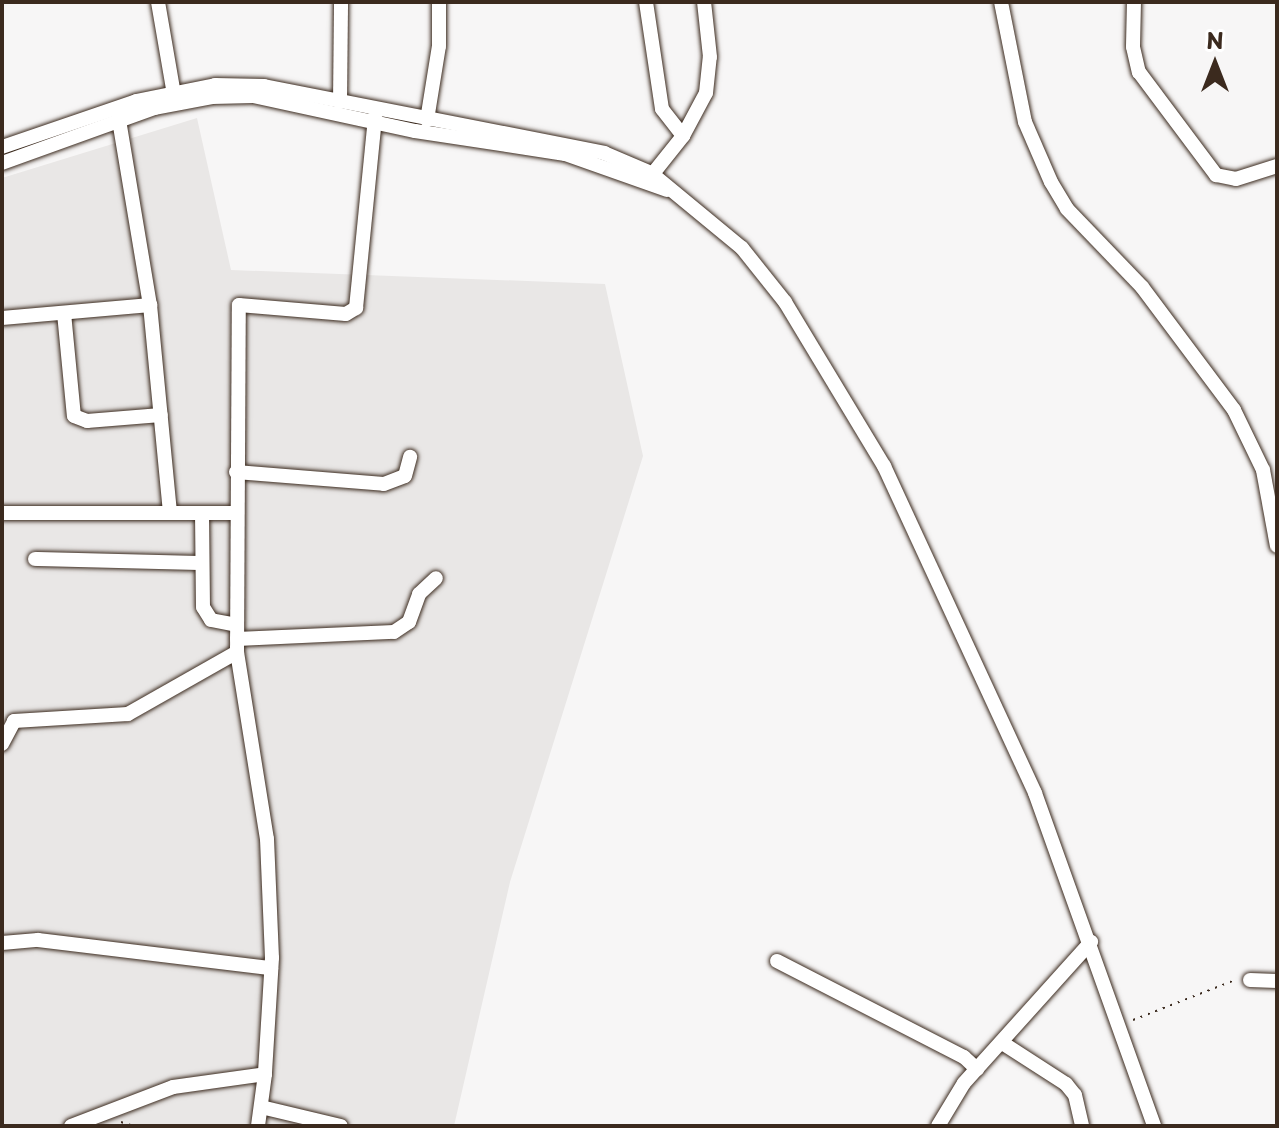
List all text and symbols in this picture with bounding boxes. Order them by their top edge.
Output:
text: N [1206,23,1224,56]
north arrow [1175,24,1255,104]

